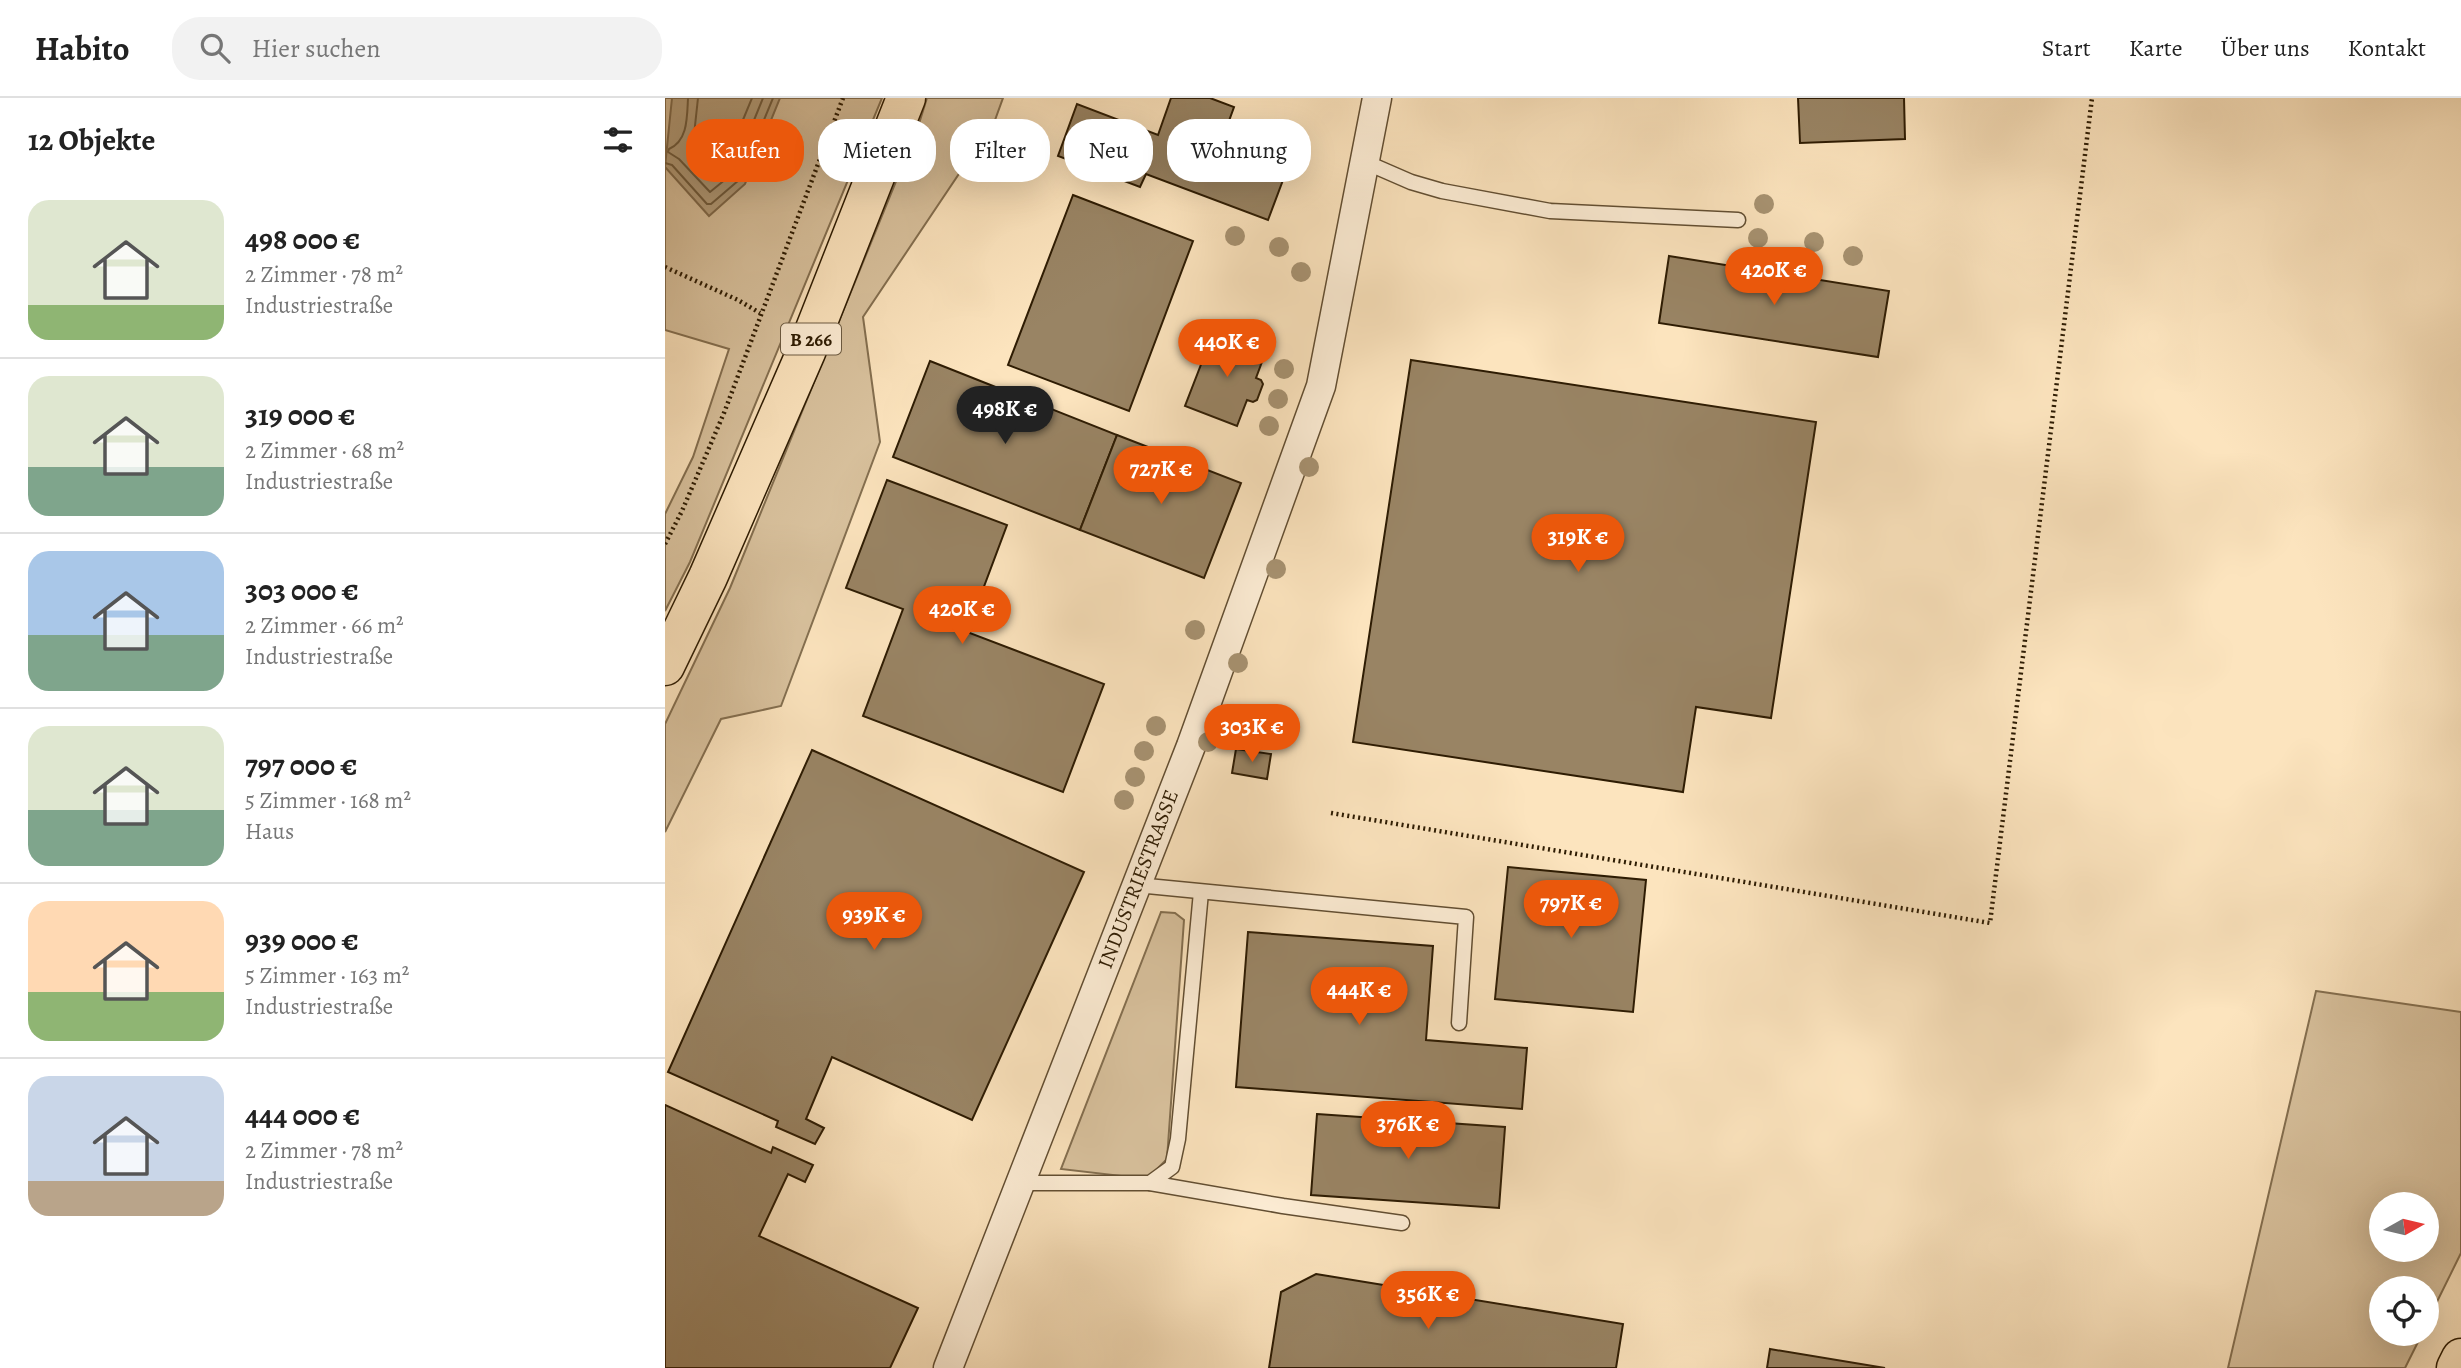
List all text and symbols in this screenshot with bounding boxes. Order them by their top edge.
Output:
search box [172,17,662,80]
text: Habito [35,26,130,71]
icon: search [196,29,234,67]
text: Hier suchen [252,31,380,66]
text: Start [2042,32,2091,64]
text: Karte [2129,32,2183,64]
text: Über uns [2221,32,2310,64]
text: Kontakt [2348,32,2426,64]
chip: Kaufen [686,119,804,182]
chip: Mieten [818,119,936,182]
chip: Filter [950,119,1050,182]
chip: Neu [1064,119,1153,182]
chip: Wohnung [1167,119,1311,182]
text: 12 Objekte [28,120,155,160]
icon: filters [599,121,637,159]
text: 498 000 € [245,219,360,259]
icon: home [84,228,168,312]
pin: 420K € [1717,248,1831,307]
text: 420K € [1741,254,1807,285]
text: 2 Zimmer · 78 m² [245,259,403,290]
text: Industriestraße [245,290,393,321]
pin: 440K € [1170,320,1284,379]
road number: B 266 [781,324,841,354]
text: 440K € [1194,326,1260,357]
pin: 498K € [948,386,1062,446]
text: 498K € [973,393,1037,424]
text: 319 000 € [245,395,355,435]
icon: home [84,404,168,488]
text: 2 Zimmer · 68 m² [245,435,404,466]
pin: 727K € [1104,446,1218,506]
text: 727K € [1129,453,1193,484]
text: Industriestraße [245,466,393,497]
pin: 319K € [1521,514,1635,574]
text: 319K € [1547,521,1609,552]
text: 303 000 € [245,570,359,610]
icon: home [84,579,168,663]
pin: 420K € [905,587,1019,646]
text: 420K € [929,593,995,624]
text: 2 Zimmer · 66 m² [245,610,404,641]
text: Industriestraße [245,641,393,672]
pin: 303K € [1195,704,1309,764]
text: 303K € [1220,711,1284,742]
text: 797 000 € [245,745,357,785]
icon: home [84,754,168,838]
text: 5 Zimmer · 168 m² [245,785,411,816]
street label: INDUSTRIESTRASSE [1091,786,1185,972]
text: Haus [245,816,294,847]
pin: 797K € [1514,880,1628,940]
text: 797K € [1540,887,1602,918]
pin: 939K € [817,892,931,952]
text: 939K € [842,899,906,930]
text: 939 000 € [245,920,359,960]
icon: home [84,929,168,1013]
text: 5 Zimmer · 163 m² [245,960,409,991]
pin: 444K € [1302,968,1416,1027]
text: 444K € [1327,974,1391,1005]
text: Industriestraße [245,991,393,1022]
text: 444 000 € [245,1095,360,1135]
pin: 376K € [1351,1102,1465,1161]
icon: home [84,1104,168,1188]
text: 376K € [1377,1108,1439,1139]
text: 2 Zimmer · 78 m² [245,1135,403,1166]
text: Industriestraße [245,1166,393,1197]
north arrow [2369,1192,2439,1262]
map controls [2369,1192,2439,1346]
pin: 356K € [1371,1272,1485,1331]
button: locate [2369,1276,2439,1346]
text: 356K € [1397,1278,1459,1309]

